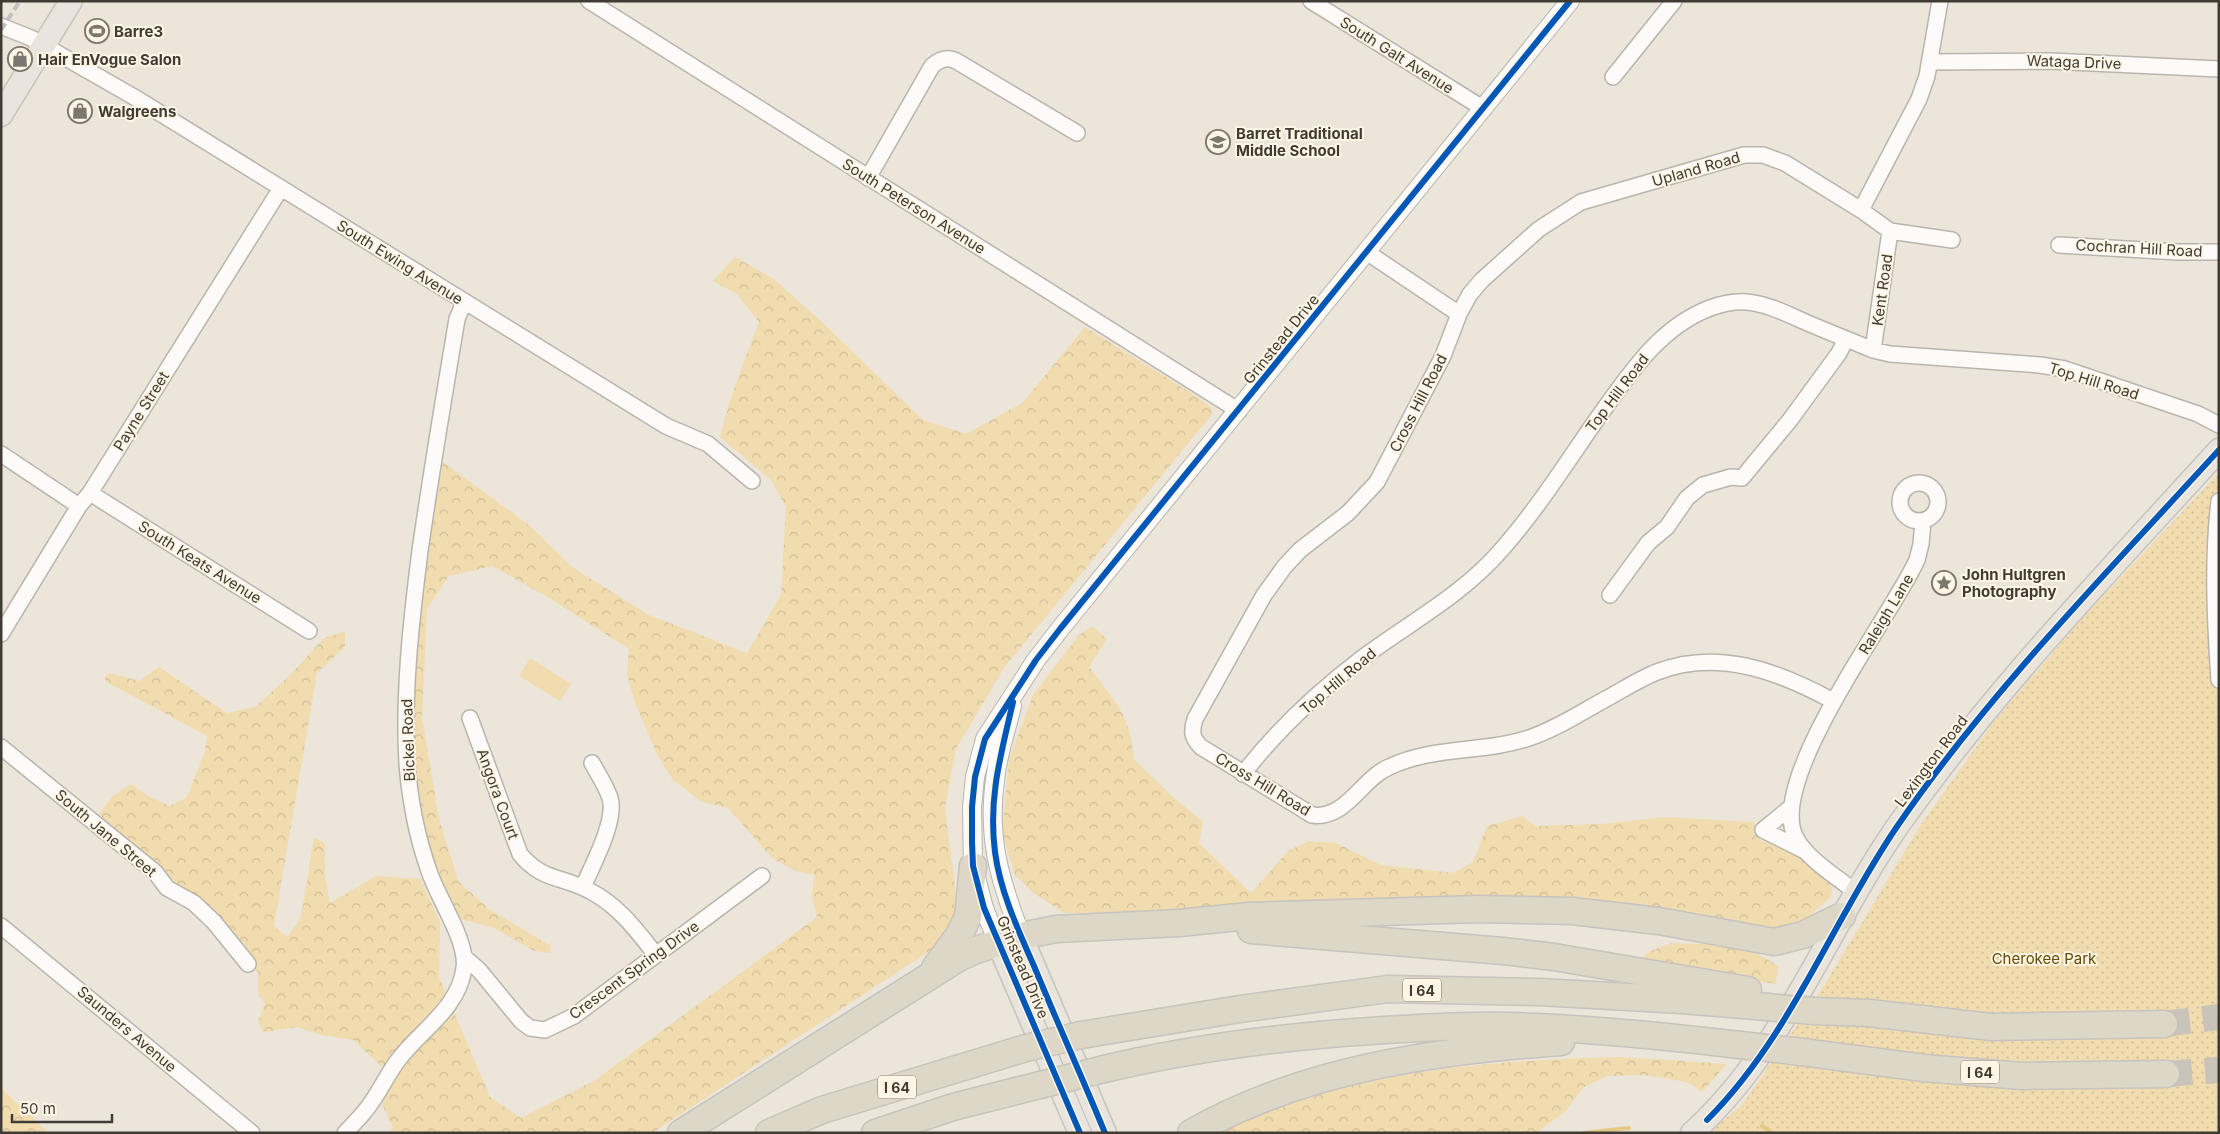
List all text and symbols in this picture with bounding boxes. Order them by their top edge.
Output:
street label: South Galt Avenue [1337,12,1457,98]
sports icon: Barre3 [84,18,110,44]
place label: Barre3 [114,22,163,41]
shop icon: Hair EnVogue Salon [7,46,33,72]
place label: Hair EnVogue Salon [38,50,181,69]
street label: Wataga Drive [2026,51,2122,73]
shop icon: Walgreens [67,98,93,124]
place label: Walgreens [98,102,176,121]
place label: Barret Traditional Middle School [1236,124,1363,160]
school or university icon: Barret Traditional Middle School [1205,129,1231,155]
street label: Upland Road [1650,147,1742,191]
street label: South Peterson Avenue [839,154,989,258]
street label: South Ewing Avenue [333,215,467,309]
street label: Cochran Hill Road [2075,235,2203,261]
street label: Kent Road [1868,253,1896,327]
street label: Grinstead Drive [1239,290,1323,388]
street label: Top Hill Road [1581,350,1653,436]
street label: Cross Hill Road [1385,351,1451,455]
street label: Top Hill Road [2047,358,2141,404]
street label: Payne Street [109,368,173,454]
street label: South Keats Avenue [135,516,265,608]
place label: John Hultgren Photography [1962,565,2066,601]
street label: Raleigh Lane [1854,570,1918,658]
place icon: John Hultgren Photography [1931,570,1957,596]
street label: Top Hill Road [1296,644,1380,718]
street label: Bickel Road [397,698,419,782]
street label: Lexington Road [1890,711,1972,811]
street label: Angora Court [473,746,523,842]
street label: Cross Hill Road [1212,748,1314,820]
street label: South Jane Street [51,785,161,881]
street label: Grinstead Drive [993,913,1053,1021]
street label: Crescent Spring Drive [565,916,703,1024]
park label: Cherokee Park [1992,949,2097,968]
road number: I 64 [1403,978,1441,1002]
street label: Saunders Avenue [73,982,181,1076]
road number: I 64 [1961,1060,1999,1084]
road number: I 64 [878,1076,916,1098]
scale bar [12,1092,112,1124]
text: 50 m [20,1099,56,1118]

